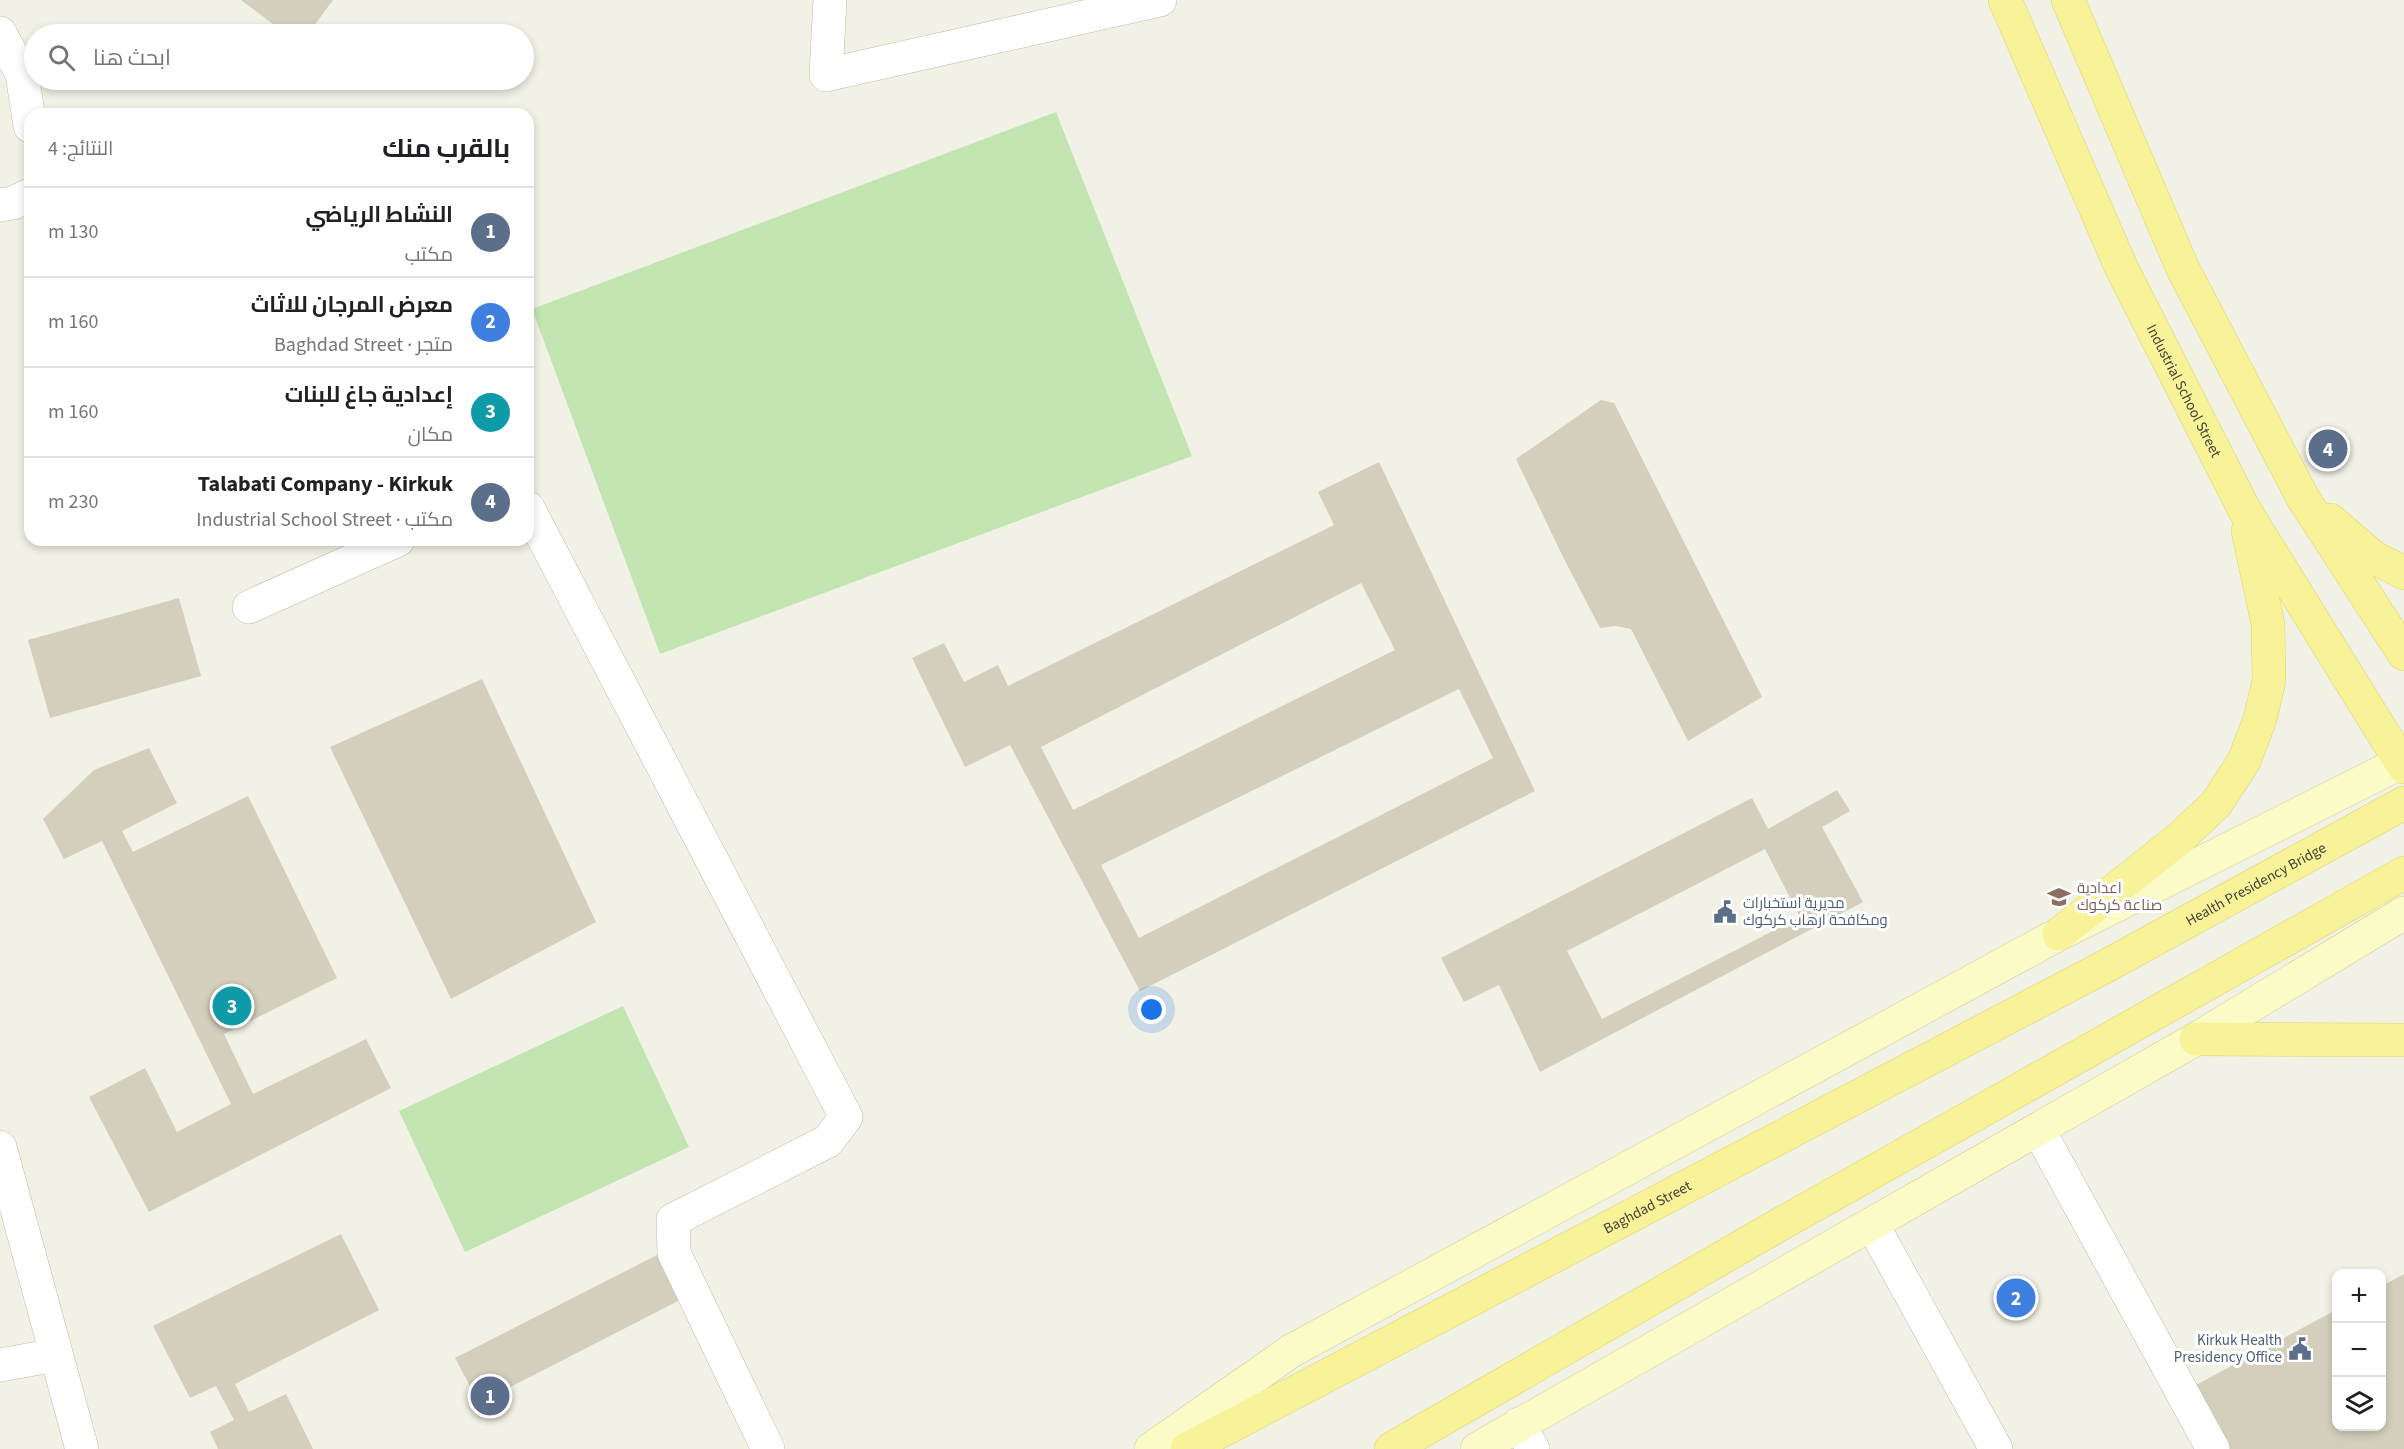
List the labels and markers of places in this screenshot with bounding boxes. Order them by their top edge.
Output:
pin: 4 [2308,426,2348,472]
place label: اعدادية صناعة كركوك [2077,878,2162,916]
school or university icon: اعدادية صناعة كركوك [2046,884,2072,910]
place label: مديرية استخبارات ومكافحة ارهاب كركوك [1743,893,1888,931]
public building icon: مديرية استخبارات ومكافحة ارهاب كركوك [1712,899,1738,925]
pin: 3 [212,984,252,1028]
pin: 2 [1996,1276,2036,1320]
place label: Kirkuk Health Presidency Office [2174,1330,2282,1368]
public building icon: Kirkuk Health Presidency Office [2287,1336,2313,1362]
pin: 1 [470,1374,510,1418]

